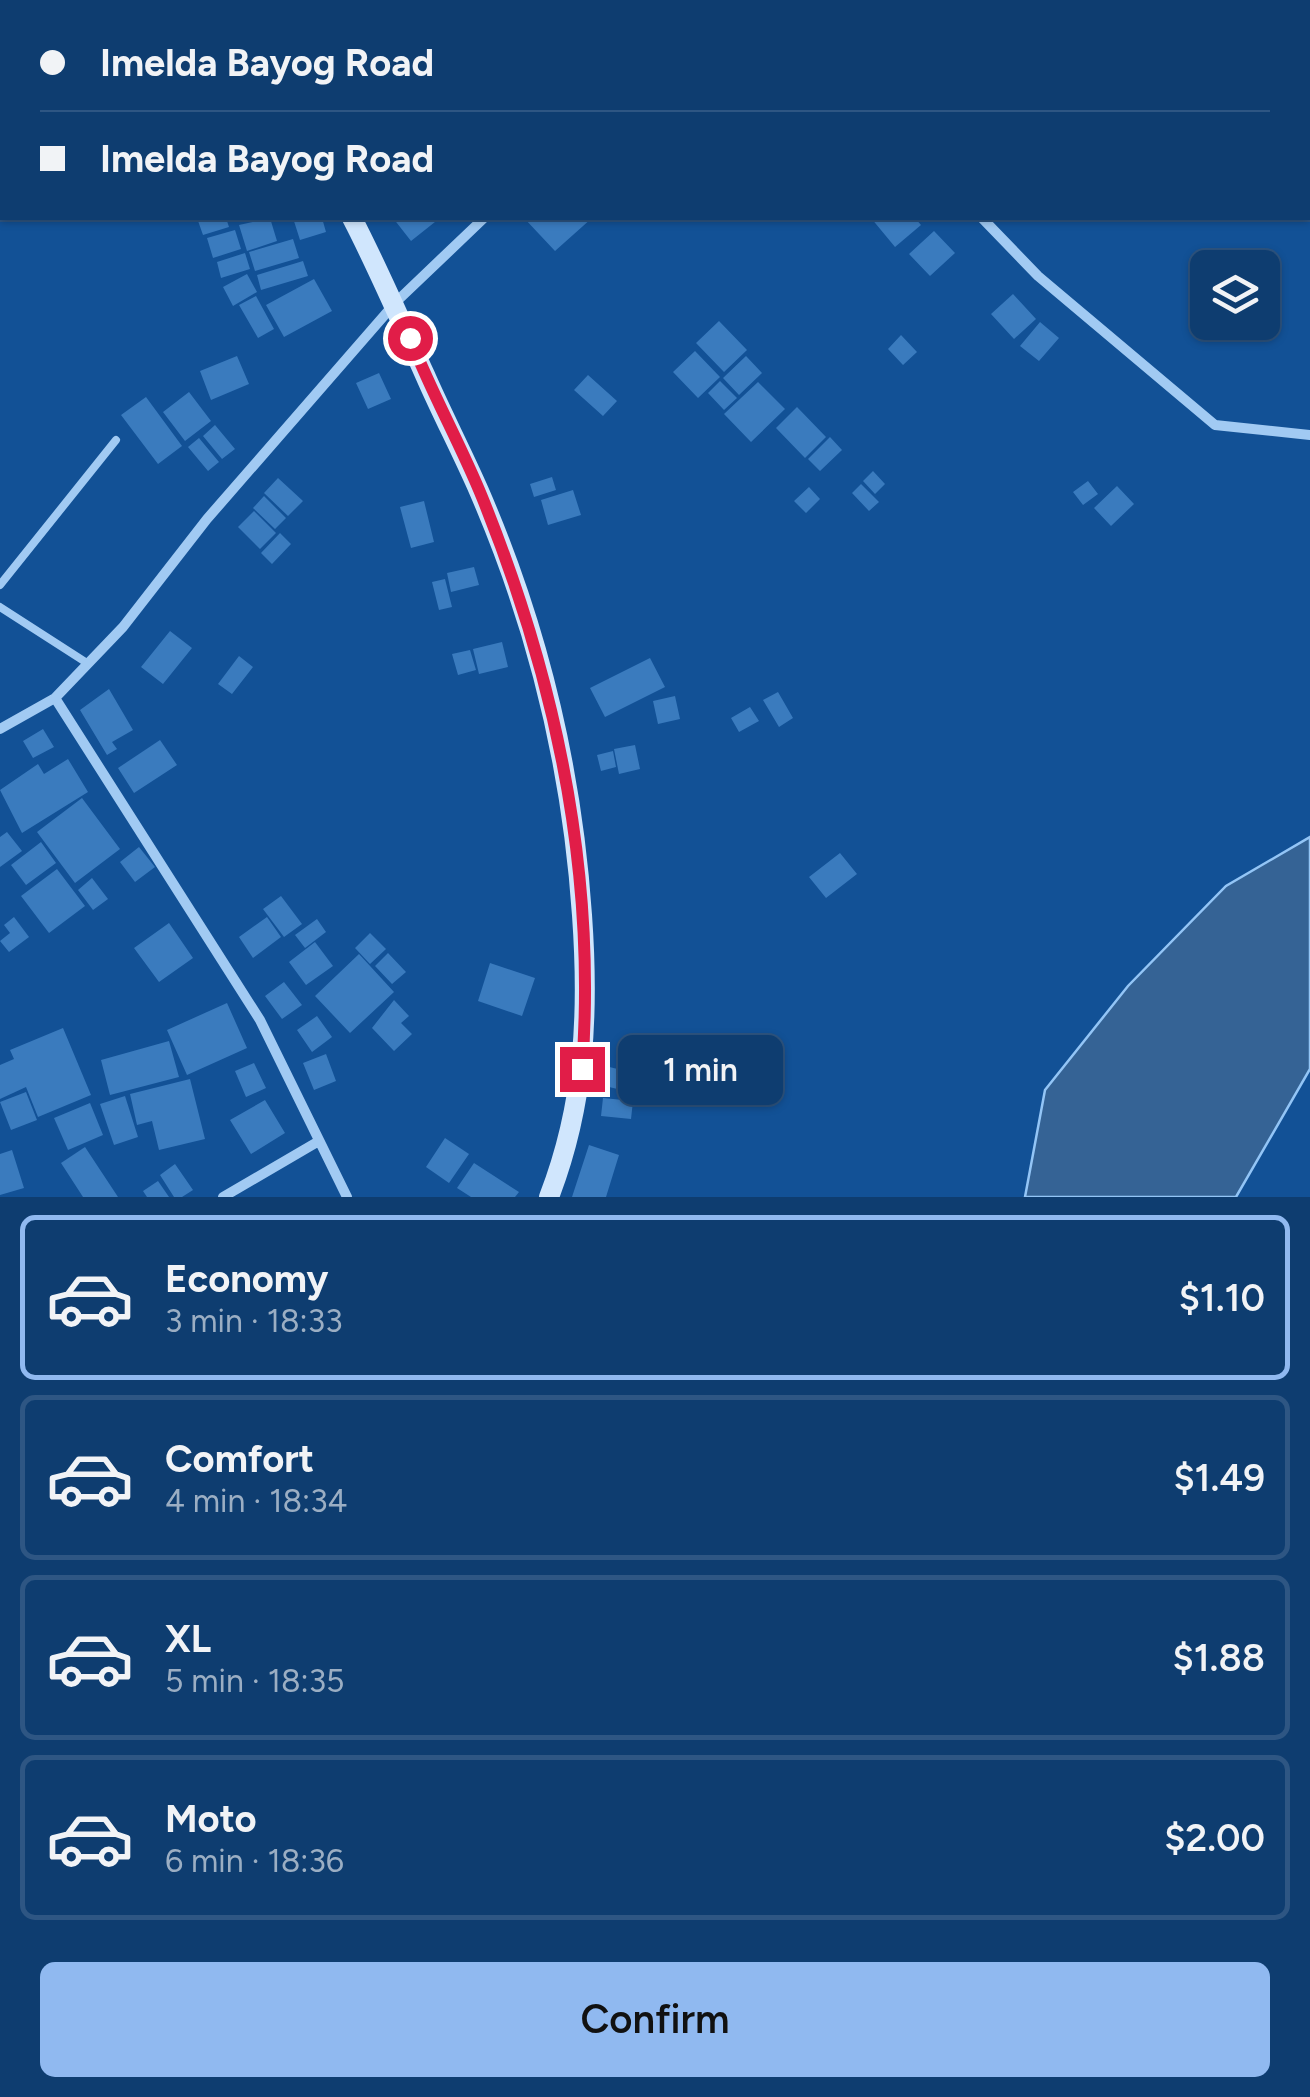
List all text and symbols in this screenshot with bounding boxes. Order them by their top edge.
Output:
text: Imelda Bayog Road [100,40,434,86]
text: Imelda Bayog Road [100,136,434,182]
map controls [1190,250,1280,340]
button: layers [1190,250,1280,340]
route start [388,316,433,361]
callout: 1 min [617,1034,782,1104]
route end [560,1047,605,1092]
text: 1 min [663,1051,738,1089]
icon: car [45,1253,135,1343]
text: Economy [165,1256,328,1302]
text: $1.10 [1179,1275,1265,1321]
text: 3 min · 18:33 [165,1302,343,1340]
icon: car [45,1433,135,1523]
text: Comfort [165,1436,314,1482]
text: $1.49 [1173,1455,1265,1501]
text: 4 min · 18:34 [165,1482,347,1520]
icon: car [45,1613,135,1703]
text: XL [165,1616,211,1662]
text: $1.88 [1172,1635,1265,1681]
text: 5 min · 18:35 [165,1662,345,1700]
icon: car [45,1793,135,1883]
text: Moto [165,1796,257,1842]
text: $2.00 [1164,1815,1265,1861]
text: 6 min · 18:36 [165,1842,344,1880]
button: Confirm [40,1962,1270,2077]

